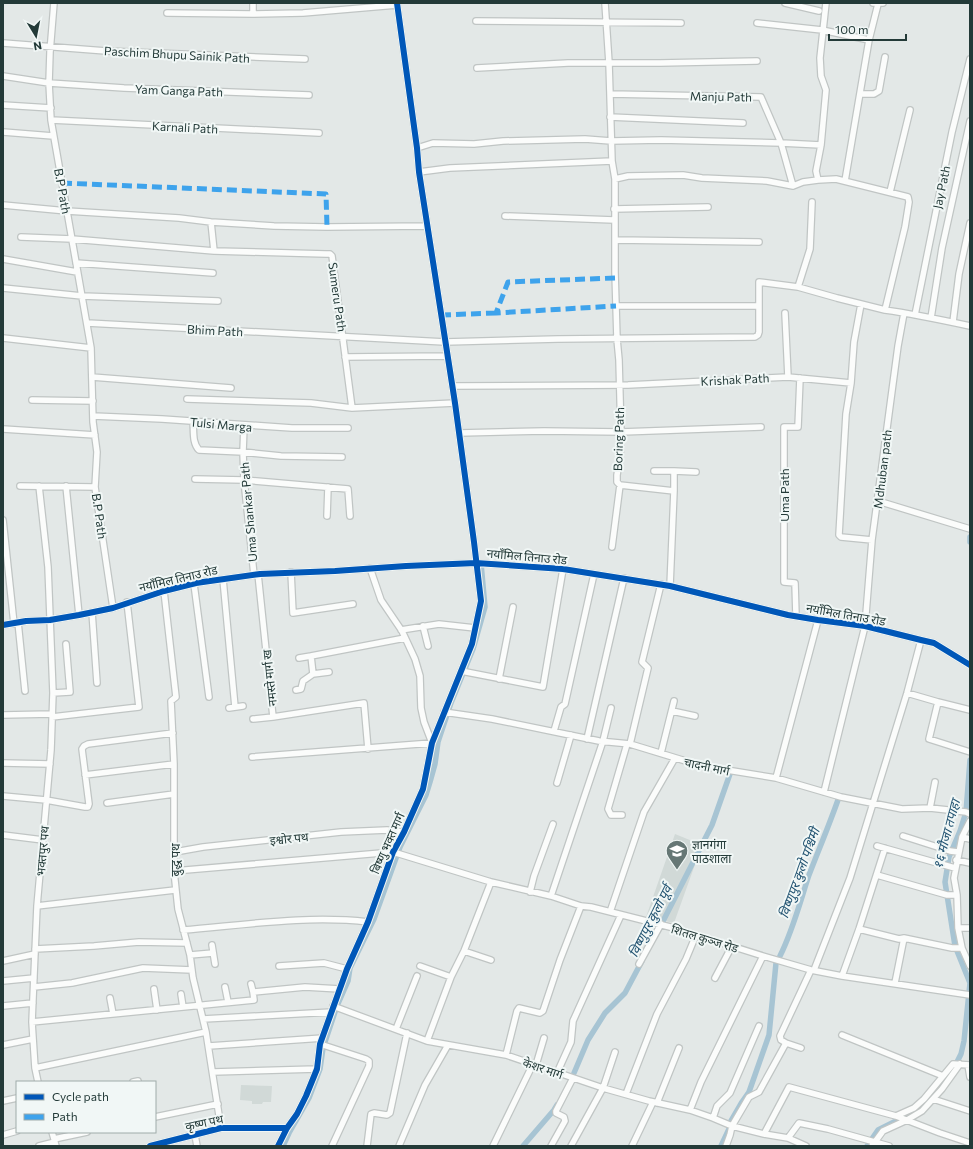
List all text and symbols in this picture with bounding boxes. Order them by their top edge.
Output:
north arrow [16,16,56,56]
scale bar [829,16,906,42]
text: 100 m [835,22,869,36]
text: N [33,39,43,53]
street label: Paschim Bhupu Sainik Path [104,43,250,65]
street label: Yam Ganga Path [135,81,223,99]
street label: Manju Path [690,88,752,104]
street label: Karnali Path [152,118,218,136]
street label: Jay Path [930,164,953,210]
street label: B.P Path [52,167,74,215]
street label: Sumeru Path [326,261,350,333]
street label: Bhim Path [187,322,243,338]
street label: Krishak Path [700,370,770,388]
street label: Boring Path [610,407,626,471]
street label: Tulsi Marga [189,414,253,434]
street label: Mdhuban path [870,429,894,509]
street label: Uma Shankar Path [237,461,259,563]
street label: Uma Path [777,468,791,522]
street label: B.P Path [90,492,110,540]
street label: नयाँमिल तिनाउ रोड [486,546,568,567]
street label: नयाँमिल तिनाउ रोड [137,562,219,594]
street label: नयाँमिल तिनाउ रोड [805,600,887,628]
street label: नमस्ते मार्ग ख [259,649,279,707]
street label: चादनी मार्ग [683,754,732,778]
water label: १६ मौजा तपाहा [929,795,964,870]
street label: बिष्णु भक्त मार्ग [367,809,409,877]
water label: विष्णुपुर कुलो पश्चिमी [775,823,825,921]
street label: भक्तपुर पथ [33,825,53,877]
street label: इश्वोर पथ [269,829,310,848]
place label: ज्ञानगंगा पाठशाला [692,837,732,865]
school or university icon: ज्ञानगंगा पाठशाला [664,838,690,871]
street label: बुद्ध पथ [168,843,184,877]
water label: विष्णुपुर कुलो पूर्व [625,880,677,960]
street label: शितल कुञ्ज रोड [669,921,741,957]
street label: केशर मार्ग [521,1055,566,1082]
legend [16,1081,156,1133]
text: Cycle path [52,1089,109,1103]
text: Path [52,1109,78,1123]
street label: कृष्ण पथ [184,1111,225,1134]

